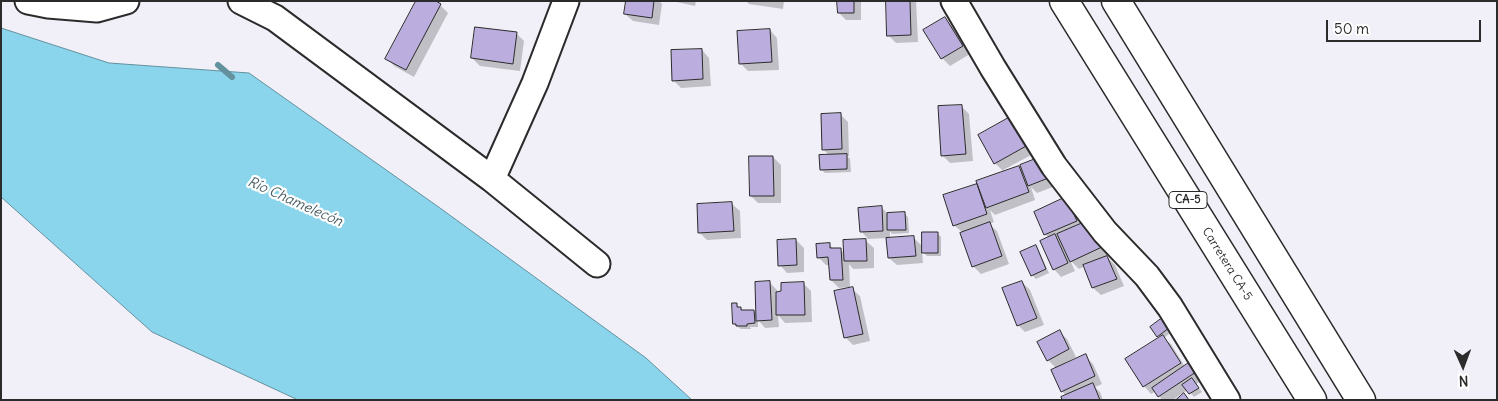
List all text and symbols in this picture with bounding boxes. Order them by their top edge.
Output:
scale bar [1328,10,1483,42]
text: 50 m [1334,19,1369,38]
water label: Río Chamelecón [245,174,345,230]
road number: CA-5 [1169,192,1207,208]
street label: Carretera CA-5 [1199,225,1255,303]
north arrow [1438,341,1488,391]
text: N [1458,372,1469,390]

